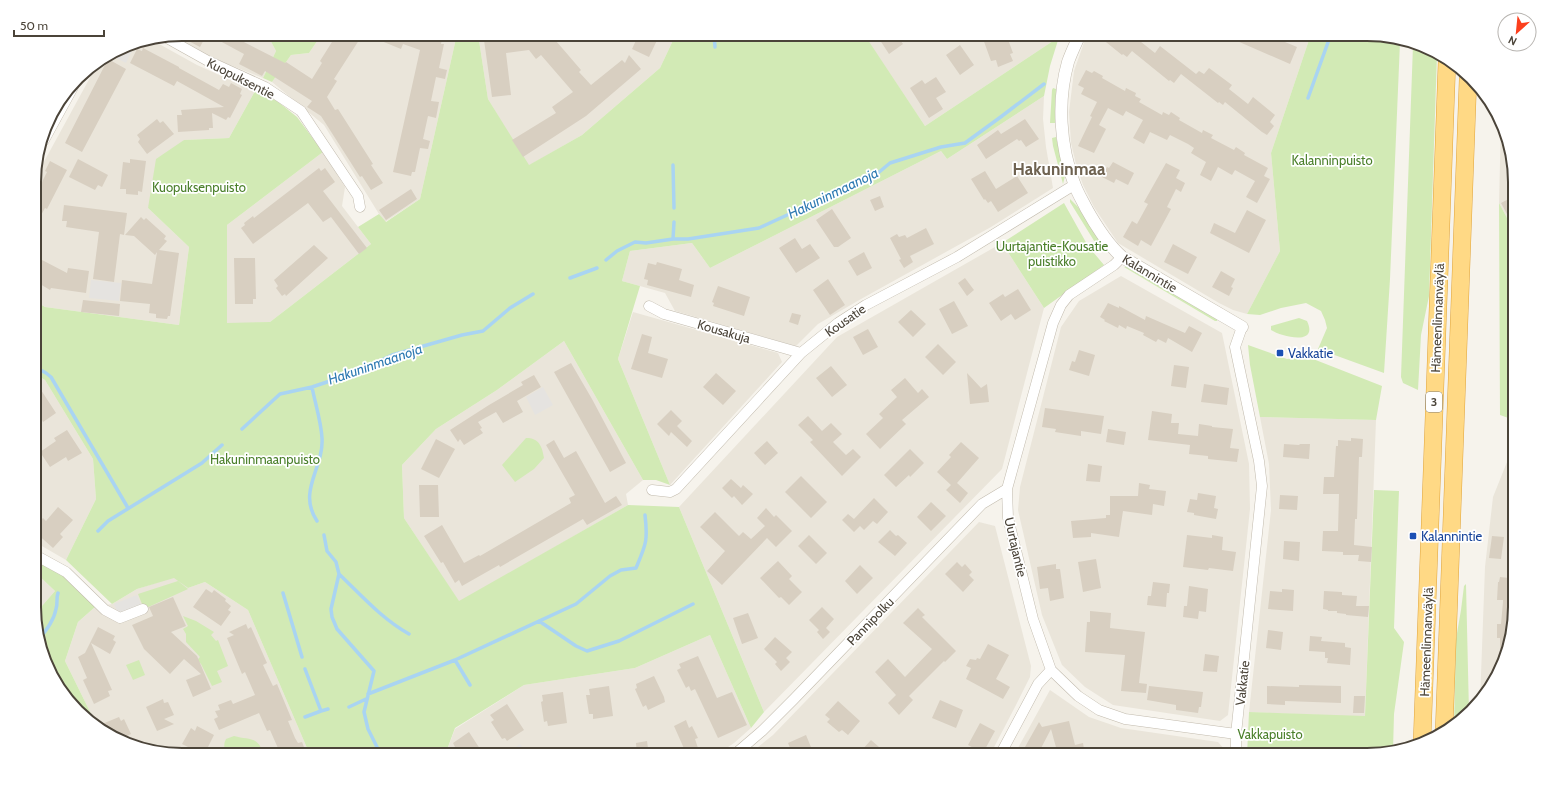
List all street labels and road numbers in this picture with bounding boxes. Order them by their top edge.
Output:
street label: Kuopuksentie [204,54,278,102]
street label: Kalannintie [1120,250,1181,296]
street label: Hämeenlinnanväylä [1427,262,1447,373]
street label: Kousatie [822,300,869,340]
street label: Kousakuja [695,316,753,347]
road number: 3 [1426,392,1442,412]
street label: Uurtajantie [1000,516,1031,579]
street label: Hämeenlinnanväylä [1416,586,1436,697]
street label: Pannipolku [843,593,897,648]
street label: Vakkatie [1232,659,1252,706]

